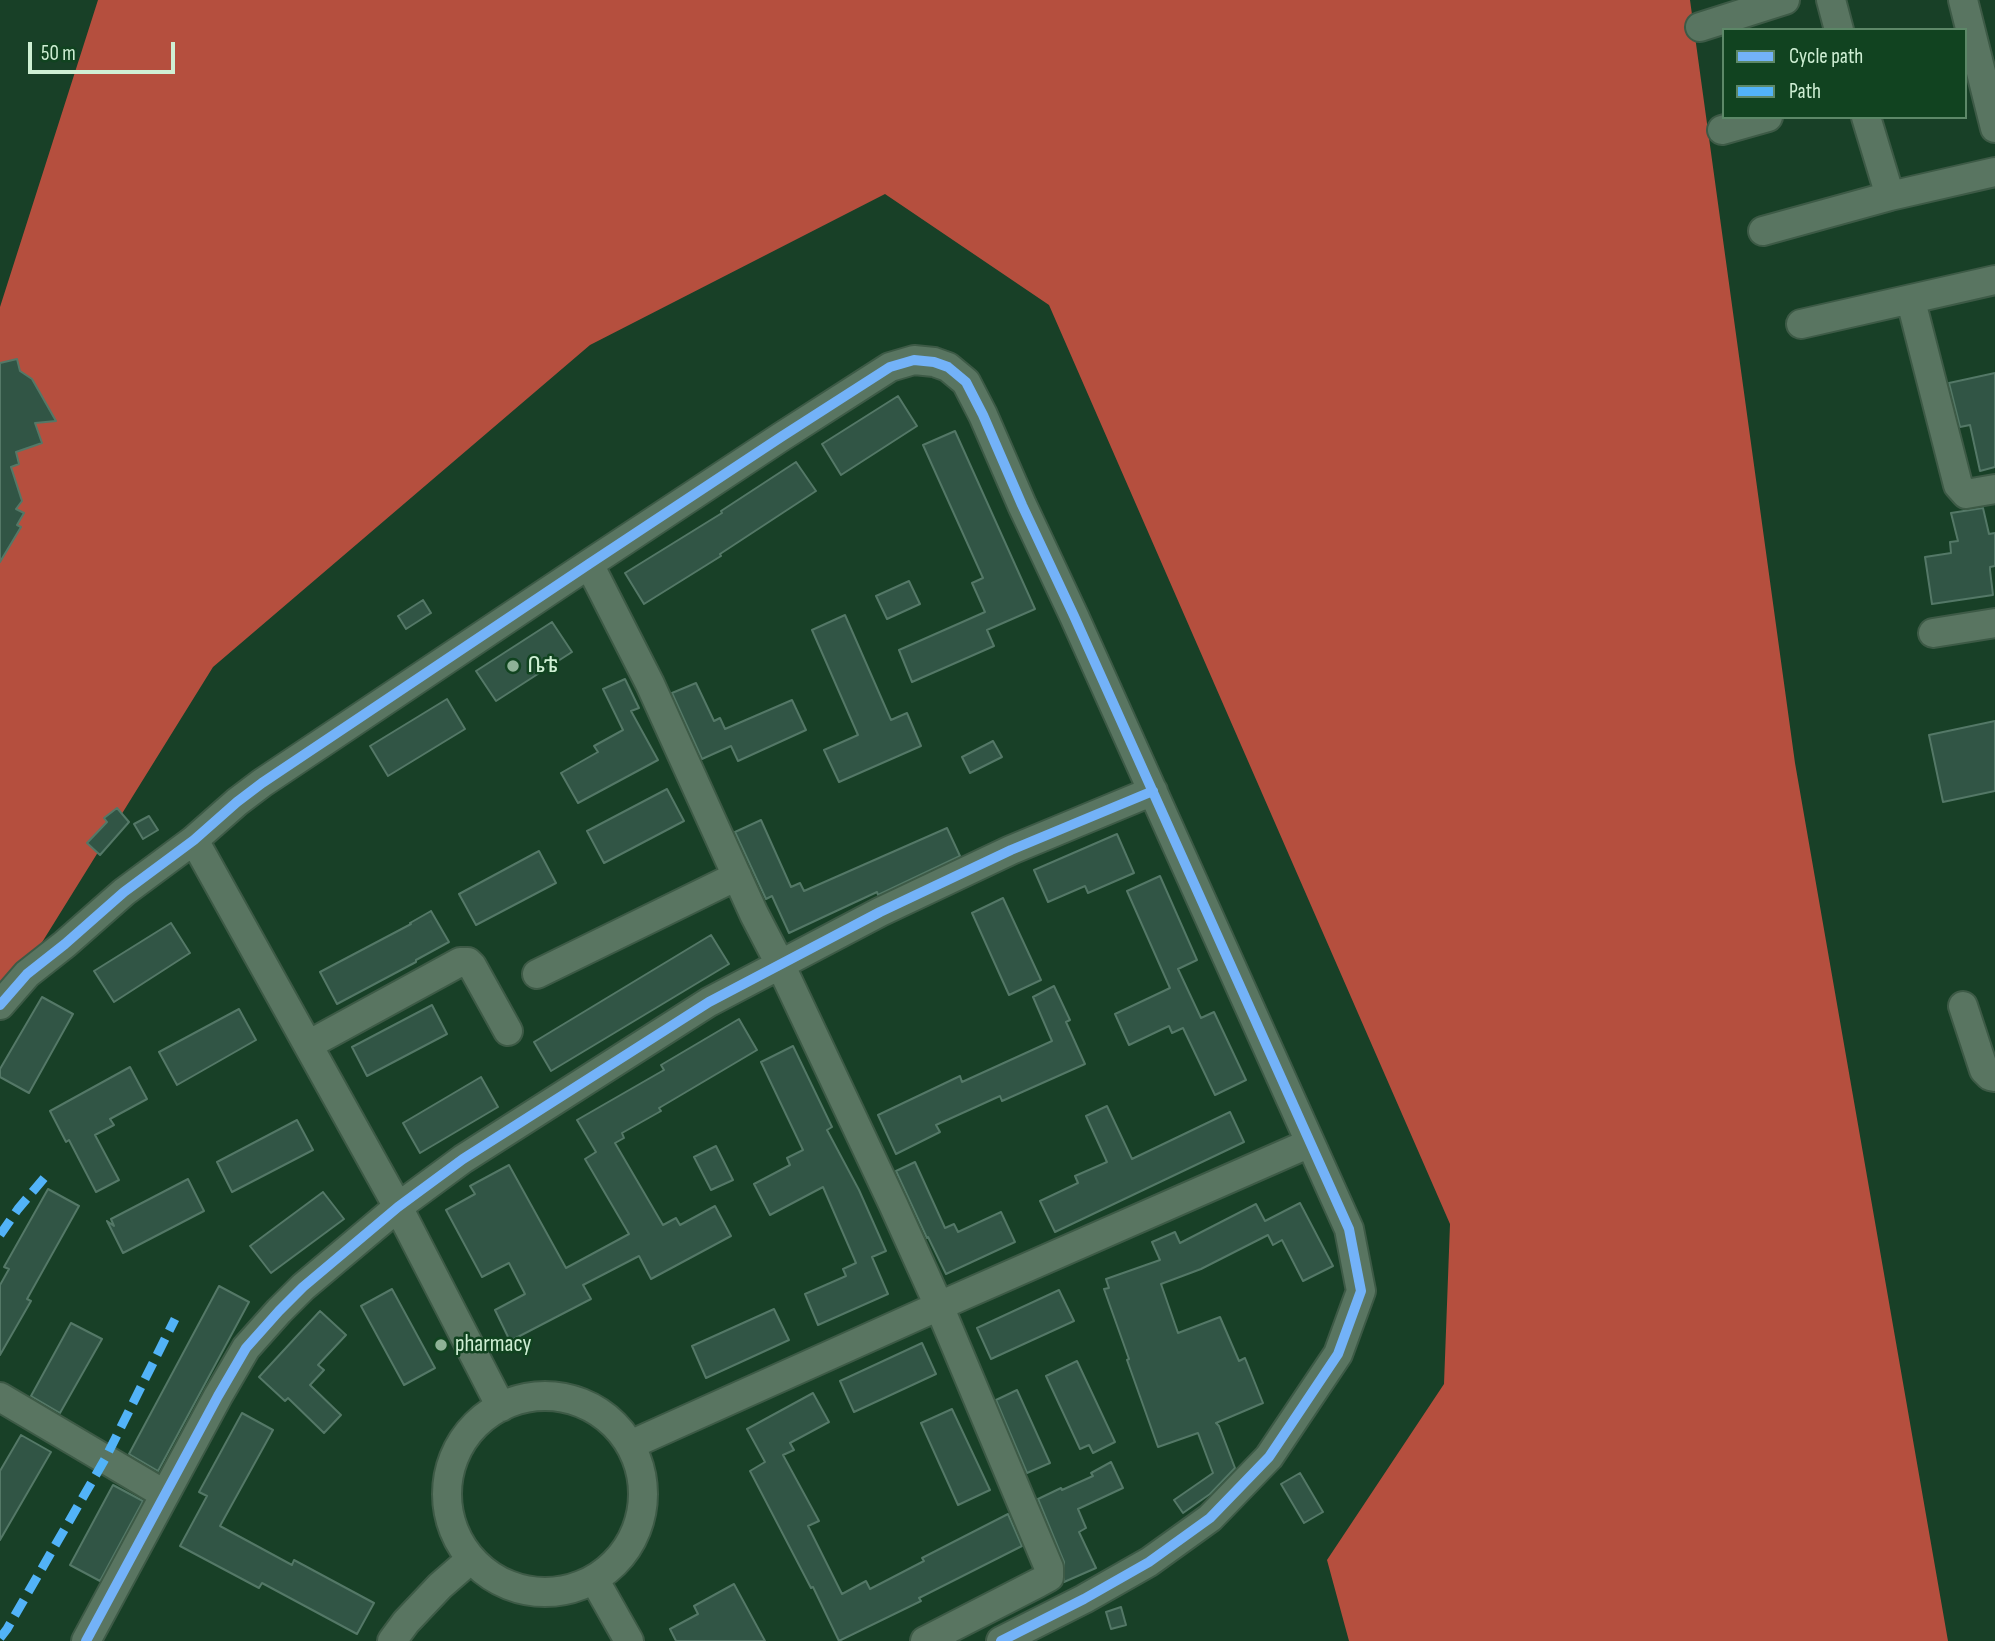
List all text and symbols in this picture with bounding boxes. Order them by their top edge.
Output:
scale bar [32,28,178,72]
legend [1722,28,1967,119]
text: 50 m [41,41,76,66]
text: Cycle path [1789,44,1863,69]
text: Path [1789,79,1821,104]
place label: ቤቴ [527,652,558,680]
marker: ቤቴ [505,658,521,674]
place label: pharmacy [455,1331,531,1359]
marker: pharmacy [433,1337,449,1353]

